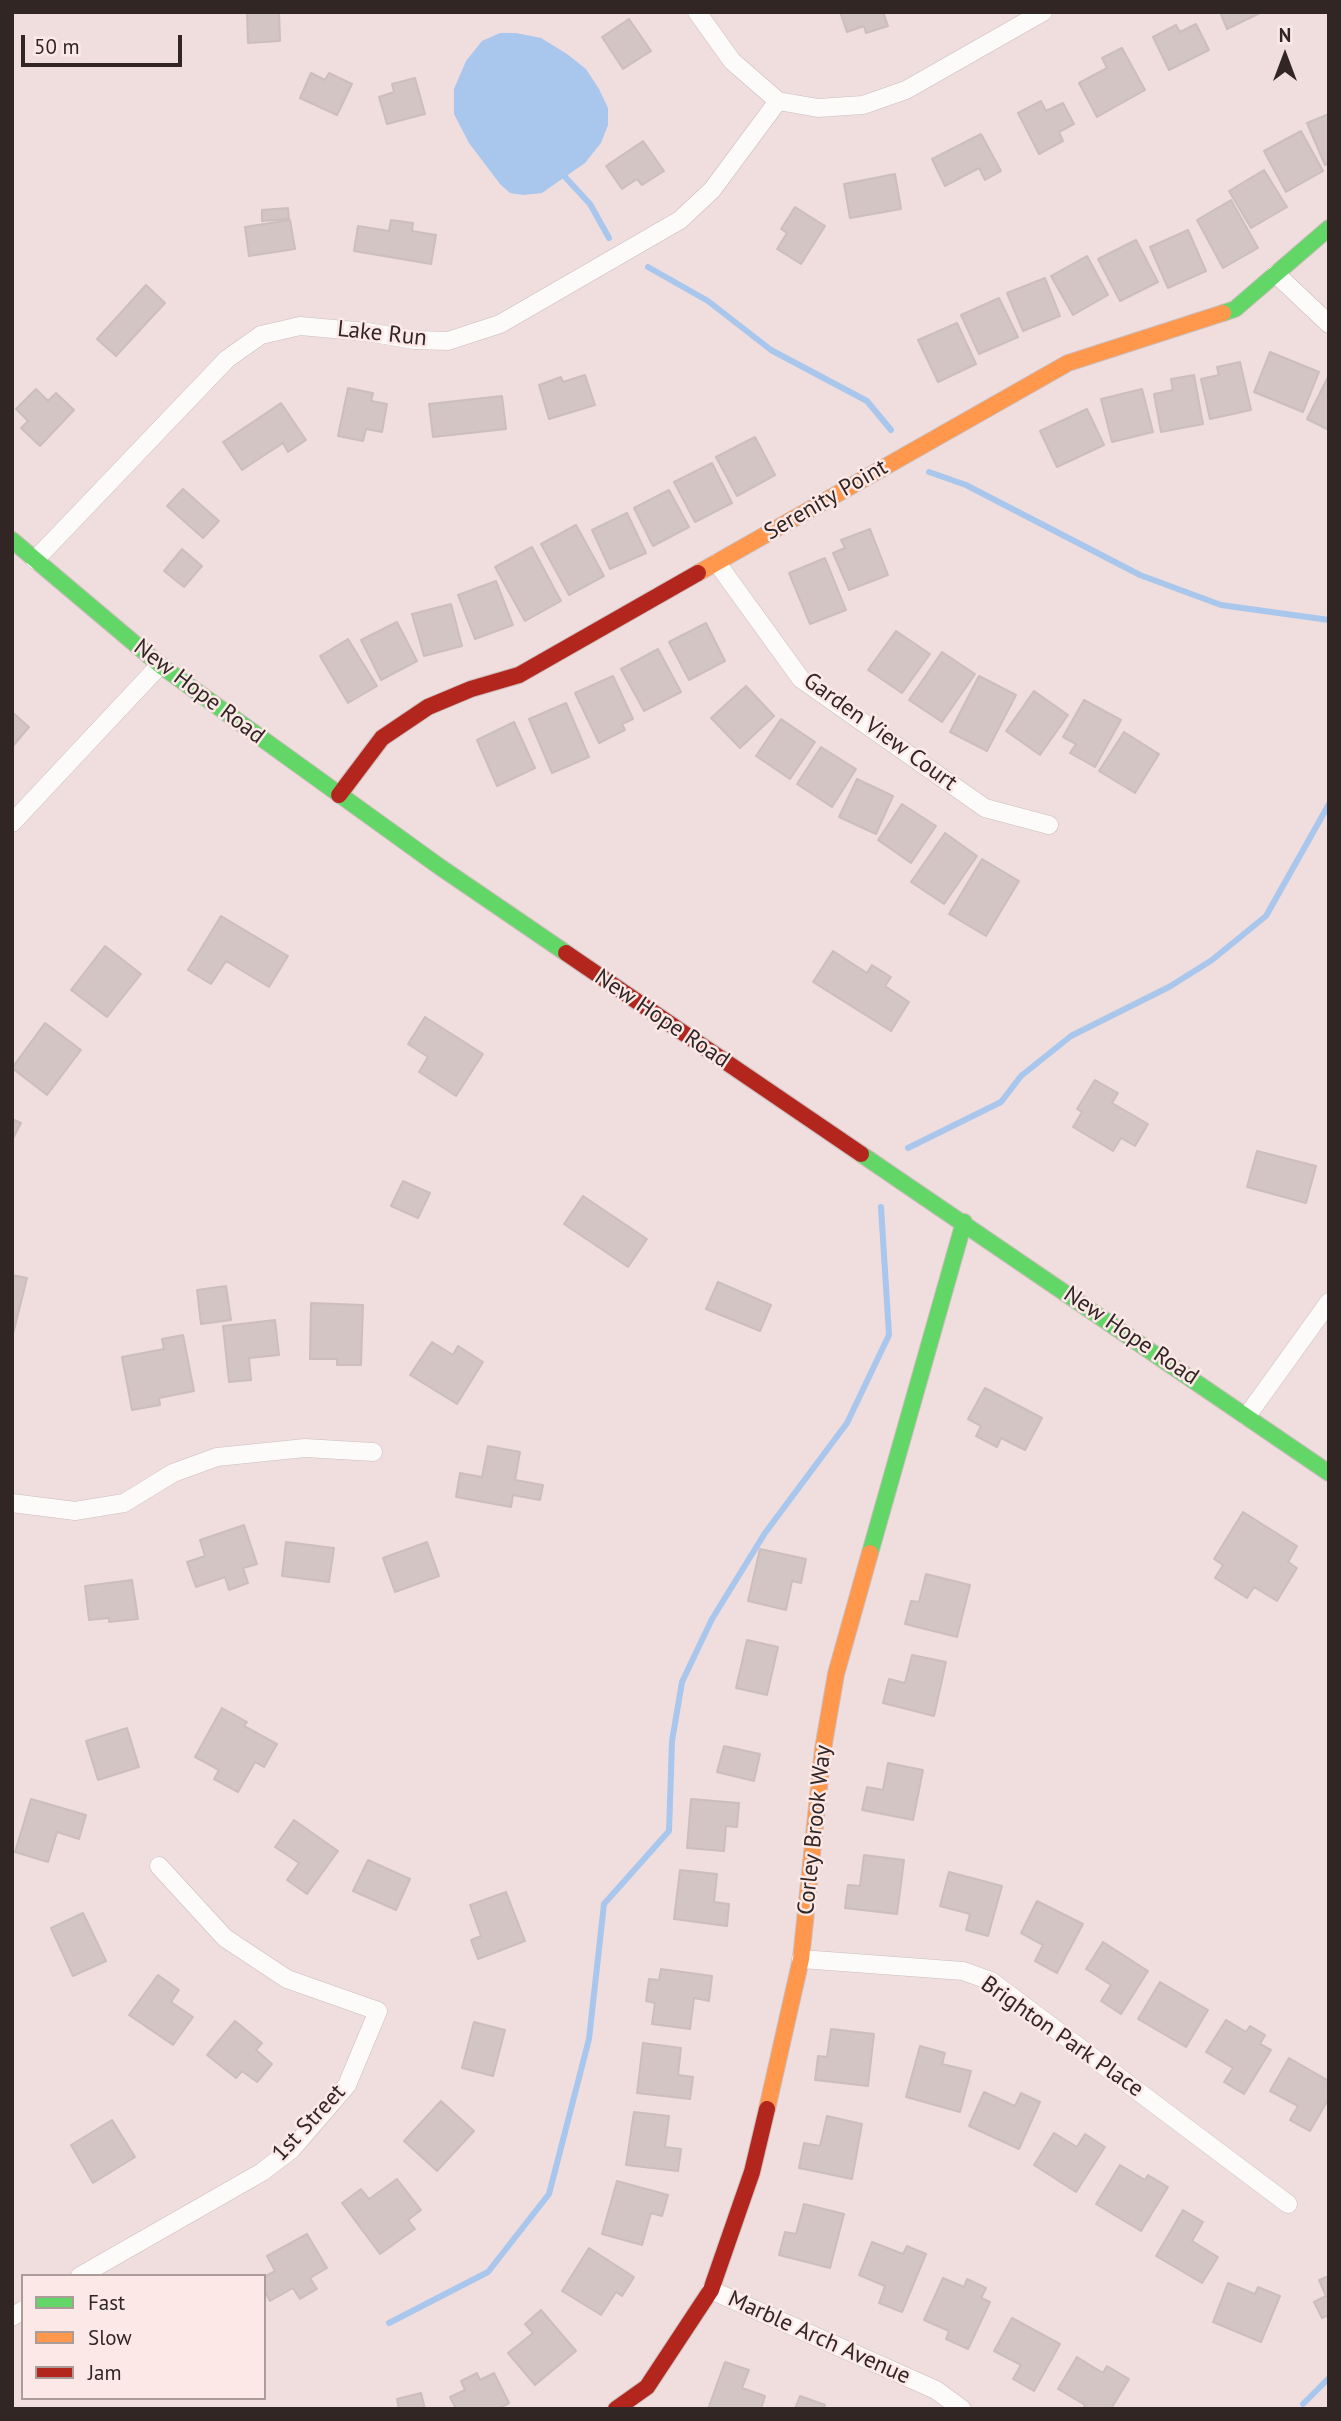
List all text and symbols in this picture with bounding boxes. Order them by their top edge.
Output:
scale bar [24,21,186,65]
north arrow [1250,21,1320,91]
text: N [1279,23,1291,47]
text: 50 m [34,33,80,60]
street label: Lake Run [336,316,428,352]
street label: Serenity Point [759,454,893,546]
street label: New Hope Road [128,634,270,750]
street label: Garden View Court [798,667,962,797]
street label: New Hope Road [589,964,735,1074]
street label: New Hope Road [1058,1281,1204,1391]
street label: Corley Brook Way [792,1744,838,1916]
street label: Brighton Park Place [975,1971,1149,2103]
street label: 1st Street [267,2079,351,2167]
legend [21,2274,266,2400]
street label: Marble Arch Avenue [724,2285,914,2391]
text: Fast [88,2289,125,2316]
text: Slow [88,2324,132,2351]
text: Jam [88,2359,122,2386]

